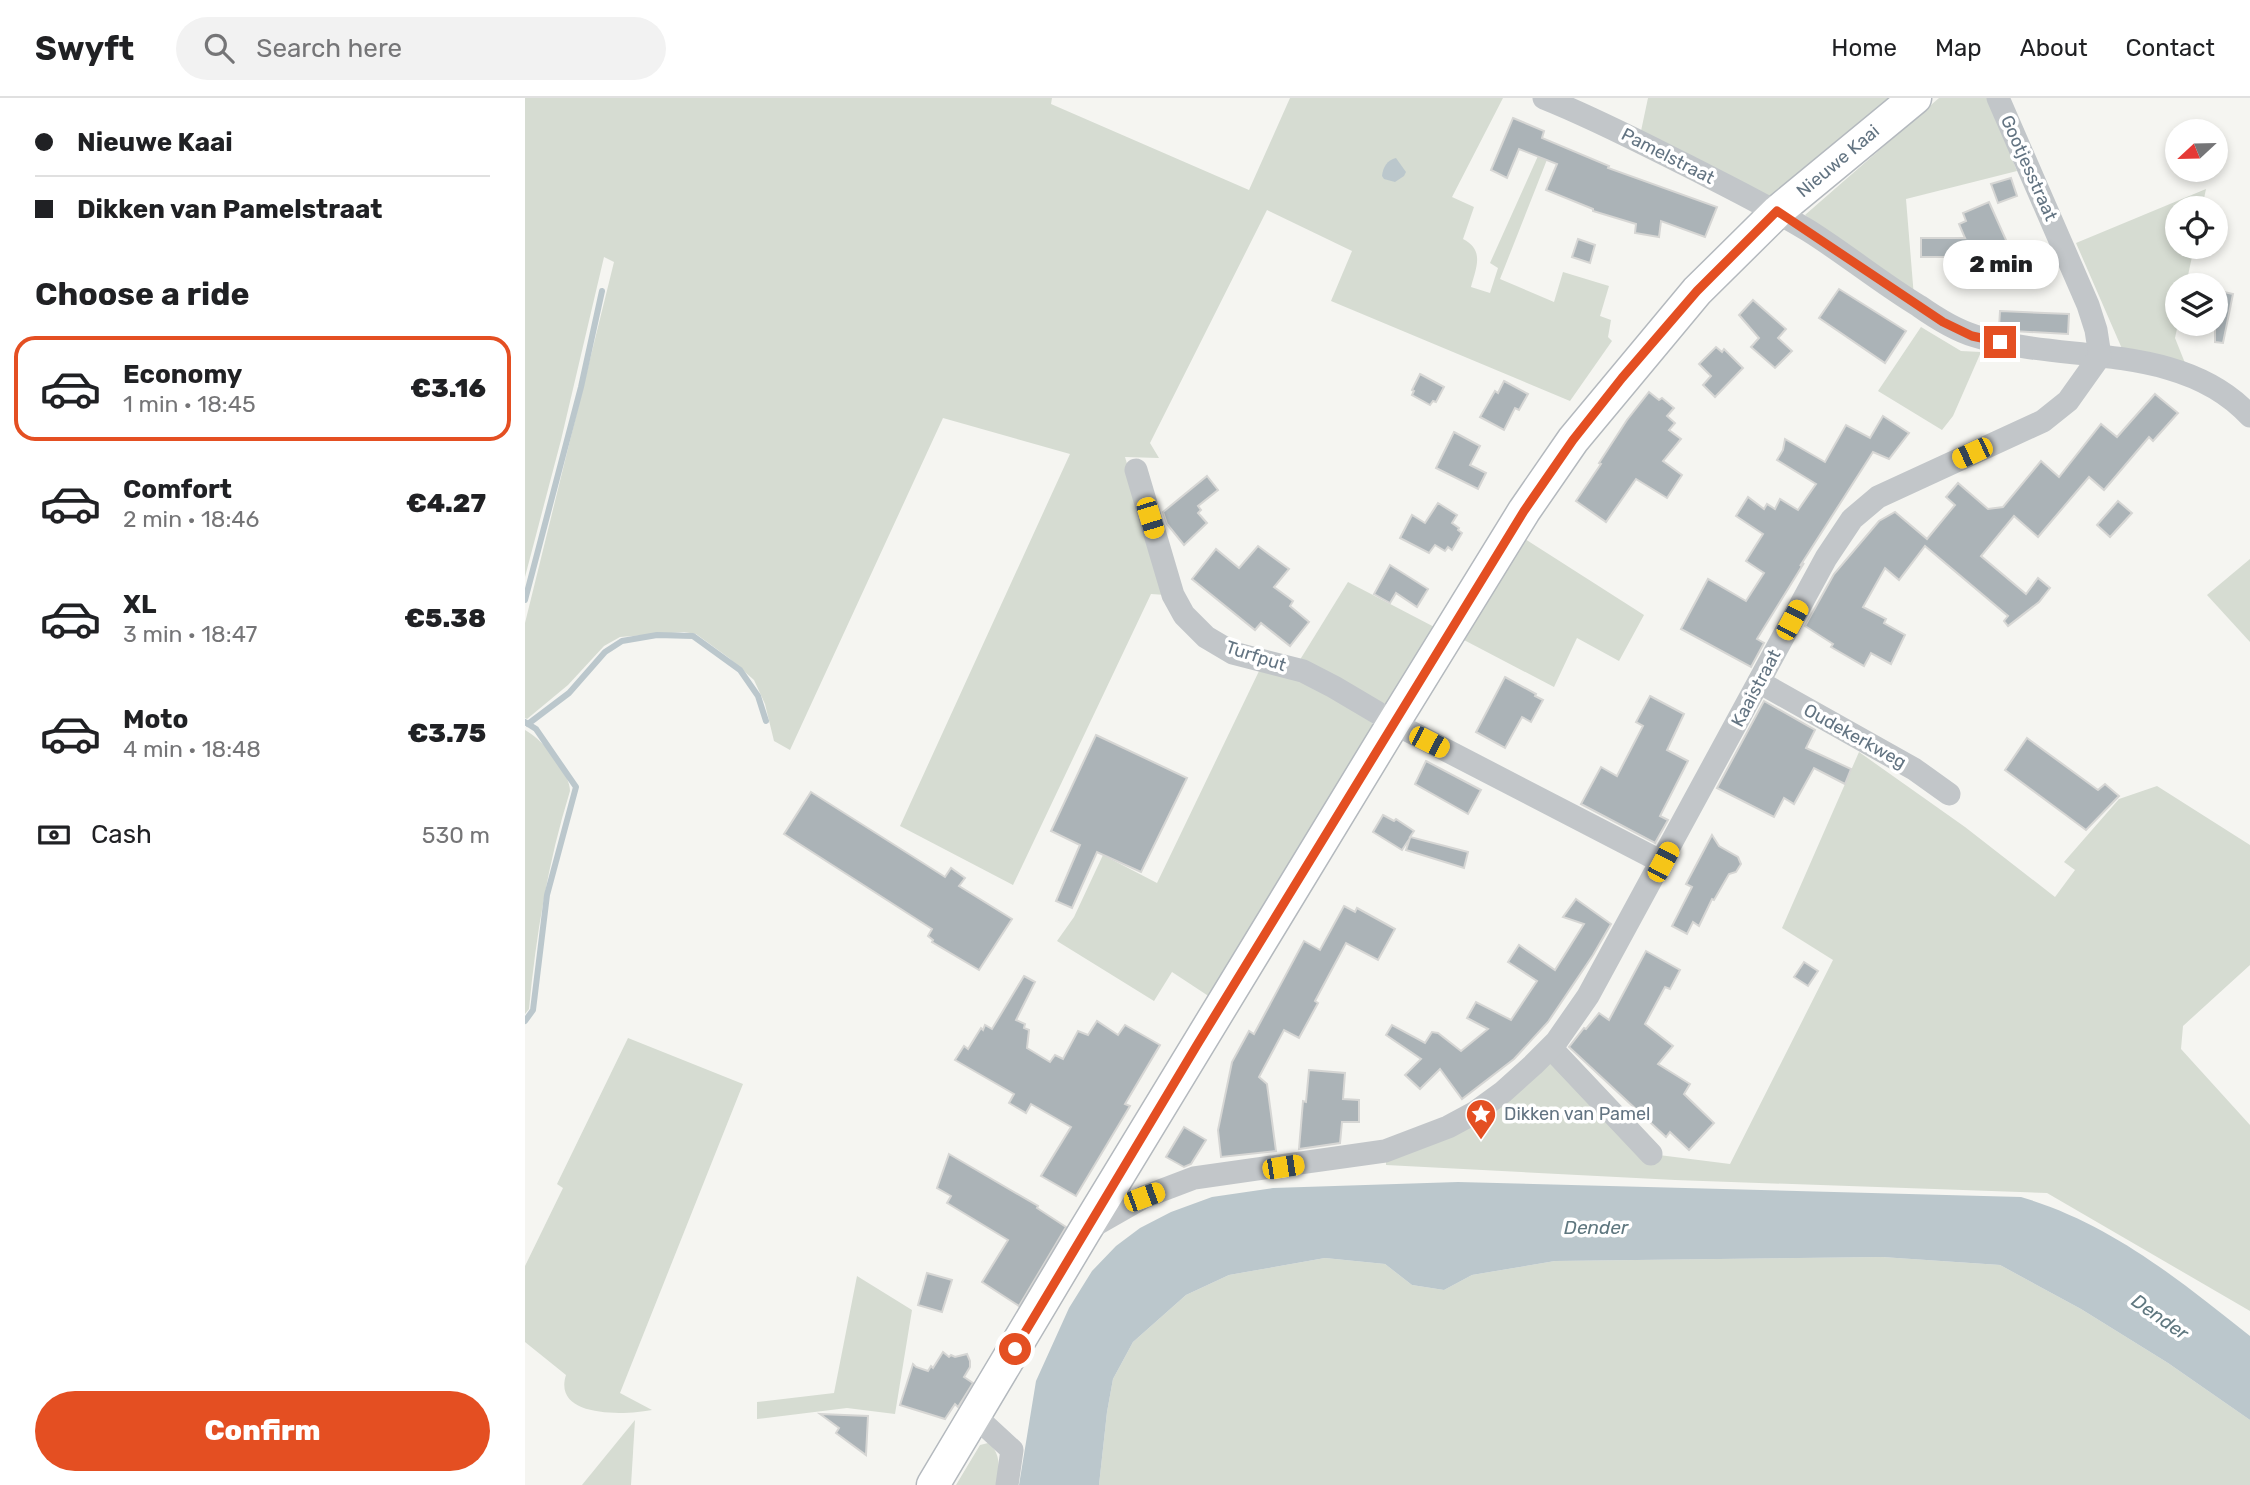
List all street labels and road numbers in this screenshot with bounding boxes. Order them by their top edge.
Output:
street label: Gootjesstraat [1996,112,2062,224]
street label: Nieuwe Kaai [1792,120,1884,202]
street label: Pamelstraat [1618,123,1718,189]
street label: Turfput [1223,636,1289,676]
street label: Kaaistraat [1726,645,1786,731]
street label: Oudekerkweg [1800,699,1910,773]

